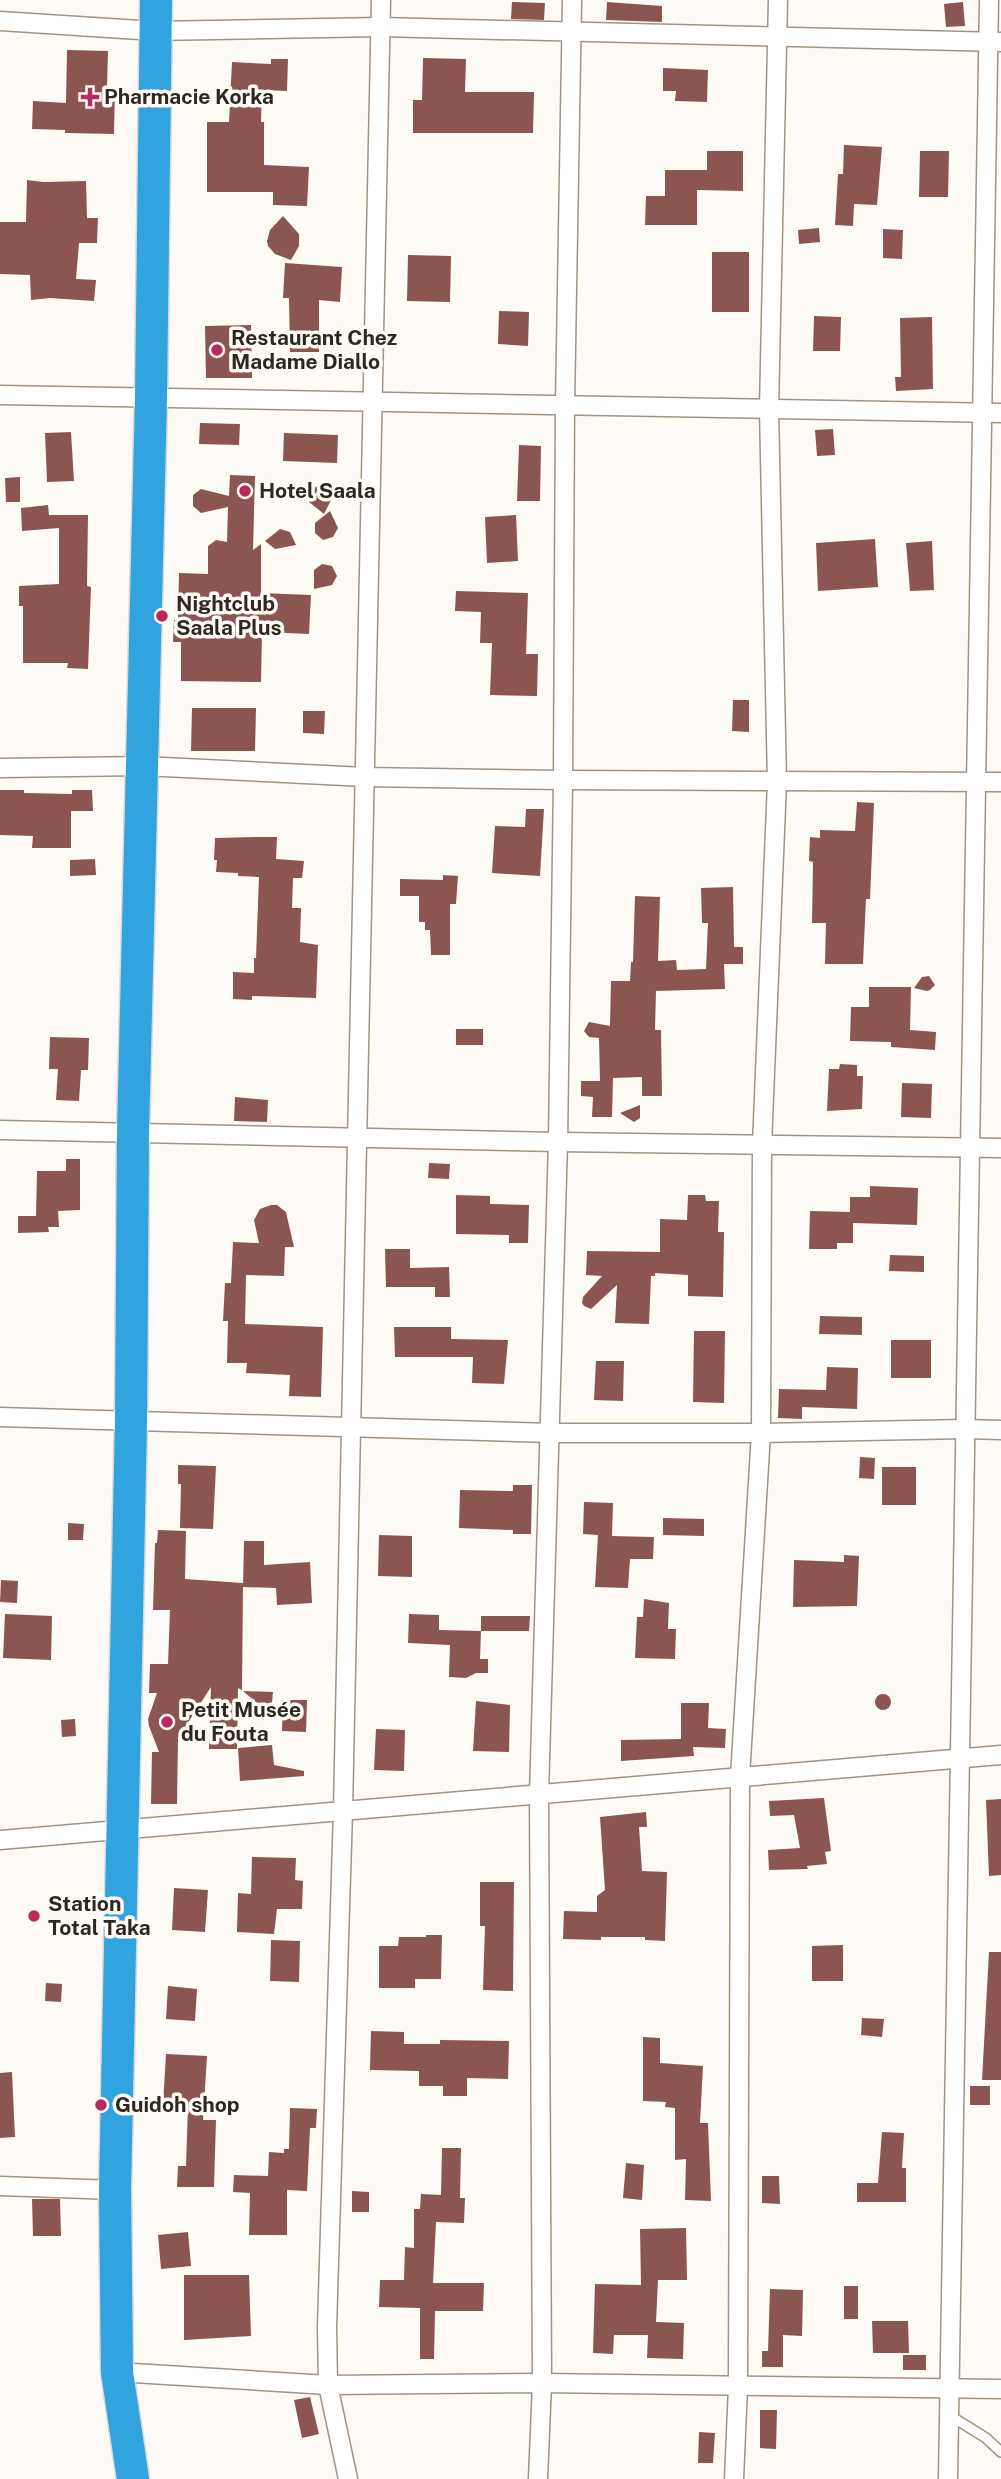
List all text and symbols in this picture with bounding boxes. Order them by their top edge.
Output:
place label: Pharmacie Korka [104,84,274,109]
marker: Pharmacie Korka [82,89,98,105]
place label: Restaurant Chez Madame Diallo [231,325,397,374]
marker: Restaurant Chez Madame Diallo [209,342,225,358]
place label: Hotel Saala [259,478,376,503]
marker: Hotel Saala [237,483,253,499]
place label: Nightclub Saala Plus [176,591,282,640]
marker: Nightclub Saala Plus [154,608,170,624]
place label: Petit Musée du Fouta [181,1697,301,1746]
marker: Petit Musée du Fouta [159,1714,175,1730]
place label: Station Total Taka [48,1891,151,1940]
marker: Station Total Taka [26,1908,42,1924]
place label: Guidoh shop [115,2092,240,2117]
marker: Guidoh shop [93,2097,109,2113]

